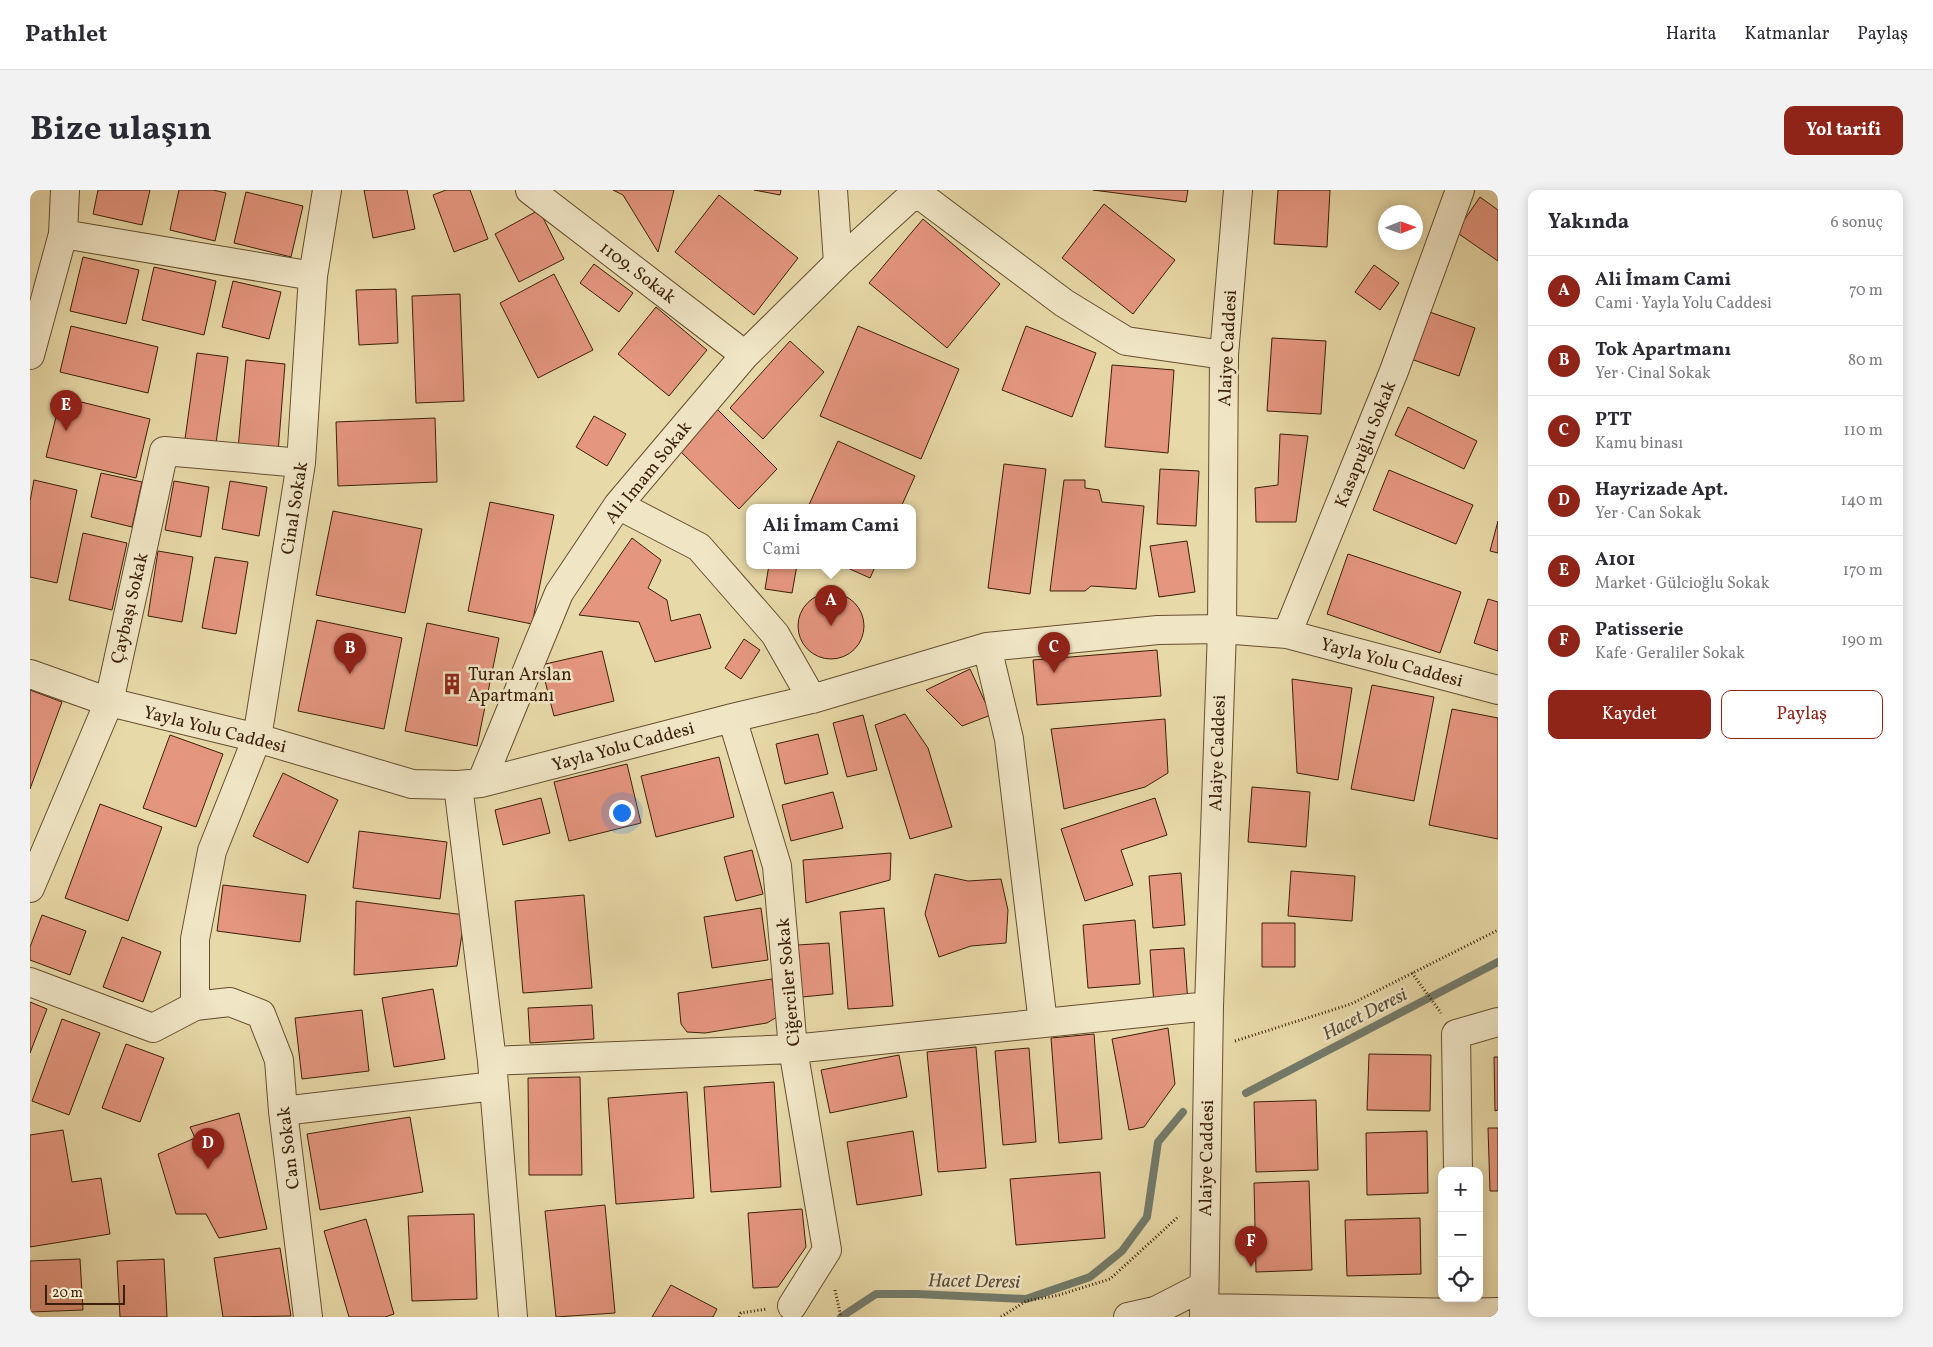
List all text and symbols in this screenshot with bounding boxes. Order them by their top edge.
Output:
text: Pathlet [25,18,107,52]
text: Harita [1666,22,1717,47]
text: Katmanlar [1745,22,1829,47]
text: Paylaş [1857,22,1908,47]
text: Bize ulaşın [30,106,212,154]
button: Yol tarifi [1784,106,1903,155]
north arrow [1378,205,1423,250]
text: Yakında [1548,208,1629,237]
text: 6 sonuç [1831,212,1883,234]
street label: 1109. Sokak [594,236,681,310]
text: Ali İmam Cami [1595,267,1731,293]
text: A [1558,280,1570,302]
text: 70 m [1849,280,1883,302]
street label: Alaiye Caddesi [1213,289,1244,407]
text: Cami · Yayla Yolu Caddesi [1595,293,1772,315]
text: Tok Apartmanı [1595,337,1731,363]
text: B [1559,350,1569,372]
text: 80 m [1848,350,1883,372]
text: Yer · Cinal Sokak [1595,363,1711,385]
street label: Kasapuğlu Sokak [1330,377,1403,512]
pin: E [50,390,82,431]
text: PTT [1595,407,1632,433]
street label: Ali Imam Sokak [600,416,699,530]
text: C [1559,420,1569,442]
text: 110 m [1844,420,1883,442]
text: Kamu binası [1595,433,1683,455]
street label: Cinal Sokak [276,460,315,557]
text: Hayrizade Apt. [1595,477,1728,503]
text: D [1558,490,1570,512]
text: 140 m [1841,490,1883,512]
text: Yer · Can Sokak [1595,503,1701,525]
popup [746,504,916,569]
text: Ali İmam Cami [763,513,899,539]
text: Cami [763,539,800,561]
text: A101 [1595,547,1636,573]
street label: Çaybaşı Sokak [106,550,155,666]
text: E [1559,560,1569,582]
text: 170 m [1843,560,1883,582]
text: Market · Gülcioğlu Sokak [1595,573,1770,595]
pin: A [815,585,847,626]
text: Patisserie [1595,617,1684,643]
text: F [1559,630,1569,652]
text: 190 m [1841,630,1883,652]
pin: C [1038,632,1070,673]
street label: Yayla Yolu Caddesi [1318,632,1466,695]
pin: B [334,633,366,674]
text: Kafe · Geraliler Sokak [1595,643,1745,665]
place label: Turan Arslan Apartmanı [468,663,572,709]
building icon: Turan Arslan Apartmanı [439,671,465,697]
button: Kaydet [1548,690,1711,739]
button: Paylaş [1721,690,1883,739]
street label: Alaiye Caddesi [1204,694,1233,812]
street label: Yayla Yolu Caddesi [140,701,289,760]
street label: Yayla Yolu Caddesi [549,716,697,779]
your location [609,800,635,826]
street label: Ciğerciler Sokak [771,916,808,1047]
water label: Hacet Deresi [1318,982,1412,1047]
street label: Alaiye Caddesi [1194,1099,1221,1217]
street label: Can Sokak [272,1105,307,1191]
pin: D [192,1128,224,1169]
map controls [1438,1167,1483,1302]
button: + [1438,1167,1483,1212]
button: − [1438,1212,1483,1257]
pin: F [1235,1226,1267,1267]
button: locate [1438,1257,1483,1302]
water label: Hacet Deresi [928,1268,1021,1296]
scale bar [45,1282,125,1305]
text: 20 m [52,1284,83,1303]

